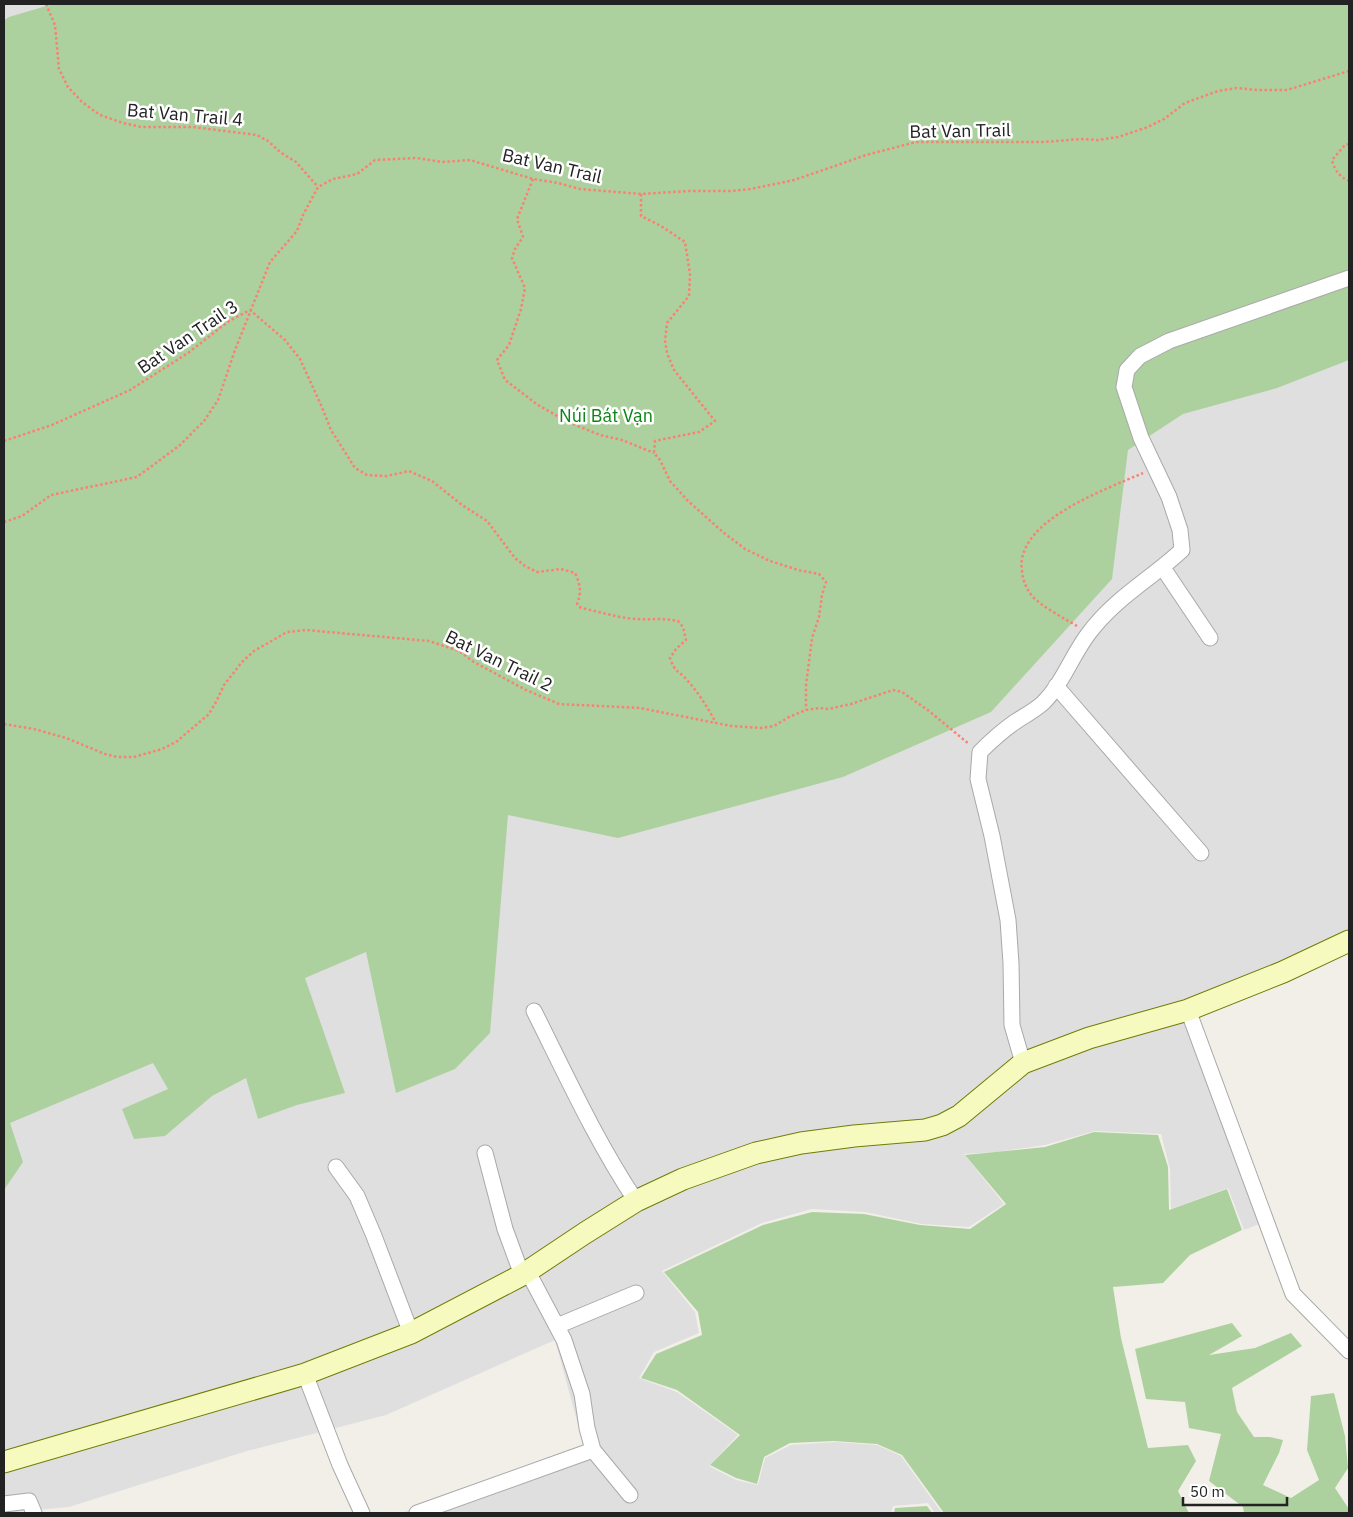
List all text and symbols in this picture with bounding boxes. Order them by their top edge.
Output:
street label: Bat Van Trail 4 [126,98,244,131]
street label: Bat Van Trail [909,118,1011,143]
street label: Bat Van Trail [500,143,604,188]
street label: Bat Van Trail 3 [133,294,242,379]
park label: Núi Bát Vạn [559,404,653,427]
street label: Bat Van Trail 2 [442,625,557,696]
scale bar [1183,1474,1287,1506]
text: 50 m [1190,1482,1225,1501]

